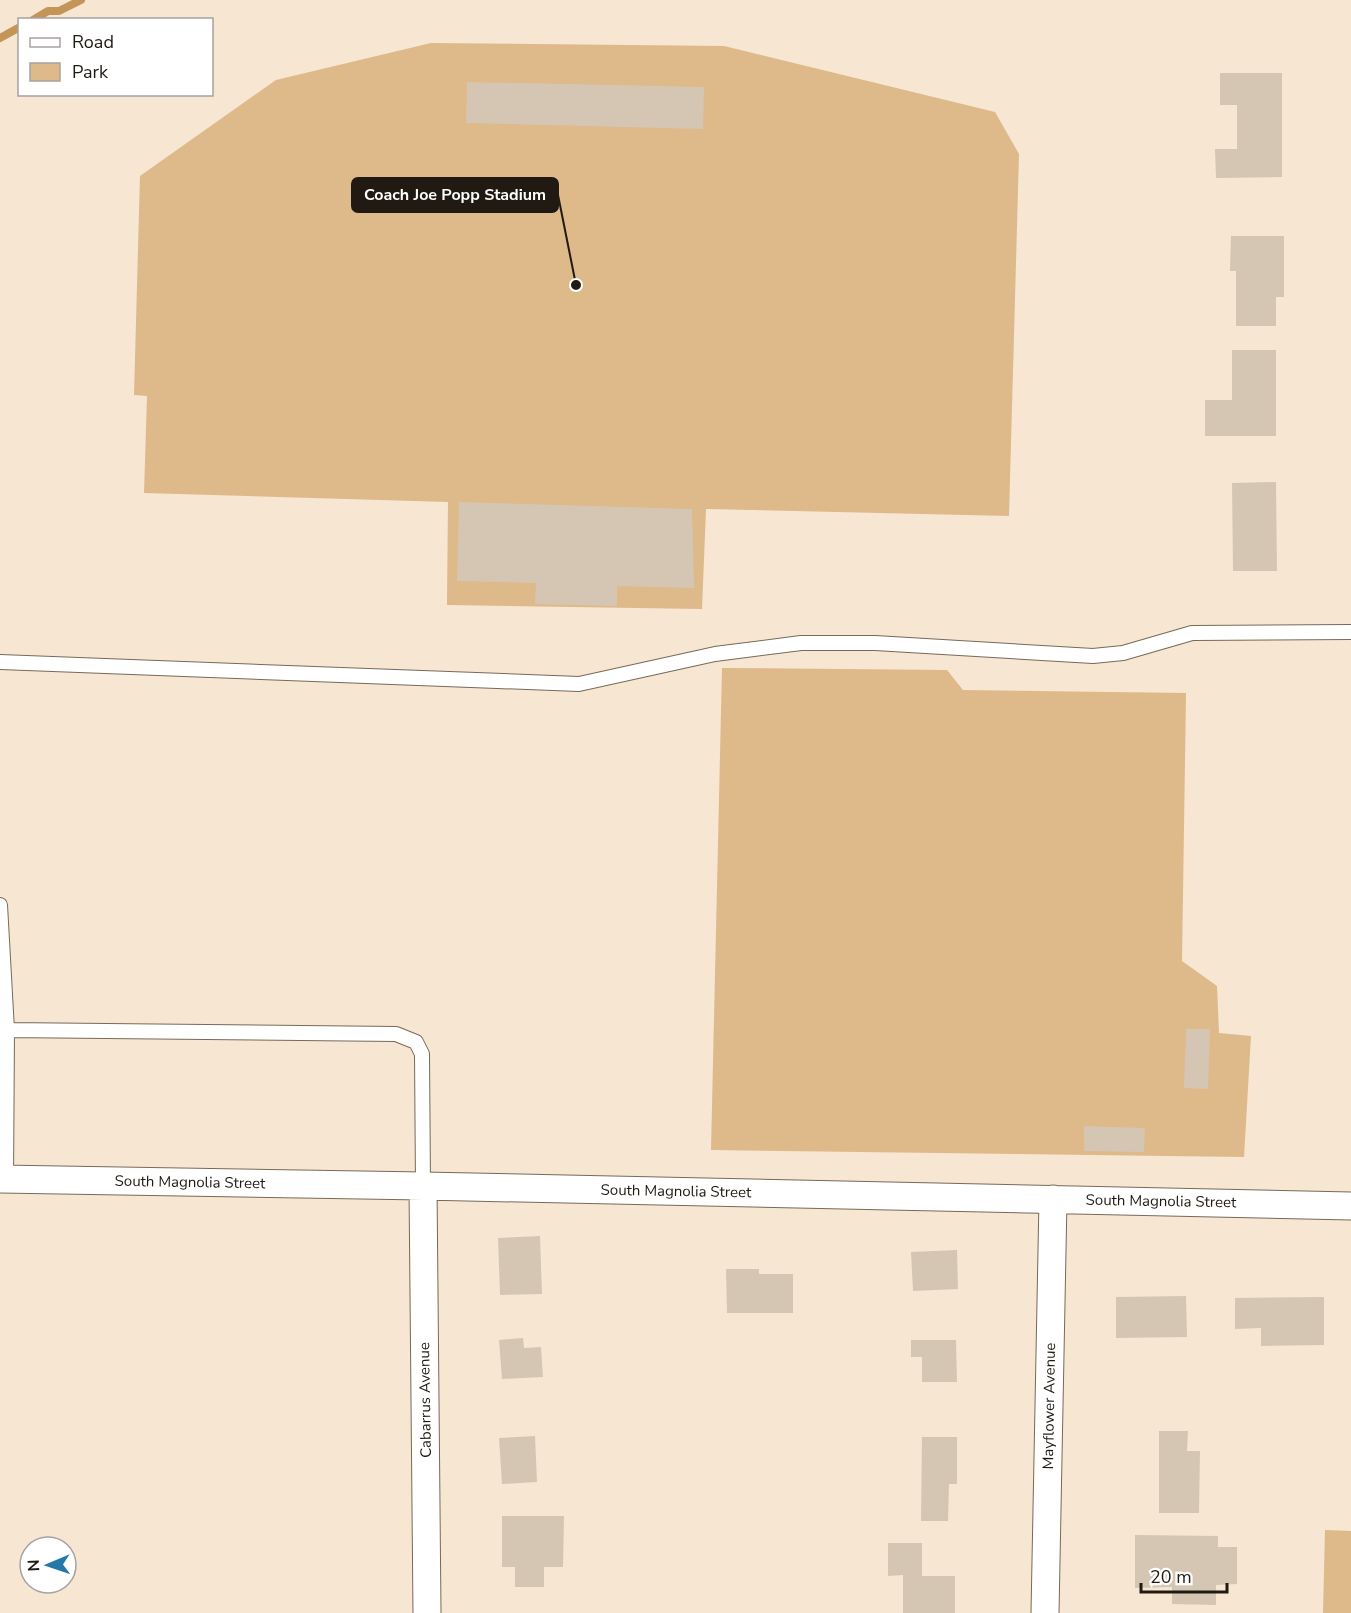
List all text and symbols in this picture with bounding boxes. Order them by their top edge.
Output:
legend [18,18,213,96]
text: Road [72,30,114,54]
text: Park [72,60,109,84]
callout: Coach Joe Popp Stadium [352,178,558,212]
text: Coach Joe Popp Stadium [364,184,546,206]
street label: South Magnolia Street [114,1171,266,1193]
street label: South Magnolia Street [600,1180,752,1202]
street label: South Magnolia Street [1085,1190,1237,1212]
street label: Cabarrus Avenue [414,1342,436,1458]
street label: Mayflower Avenue [1038,1342,1060,1470]
north arrow [18,1535,78,1595]
scale bar [1141,1556,1226,1594]
text: N [23,1559,45,1572]
text: 20 m [1150,1565,1192,1589]

